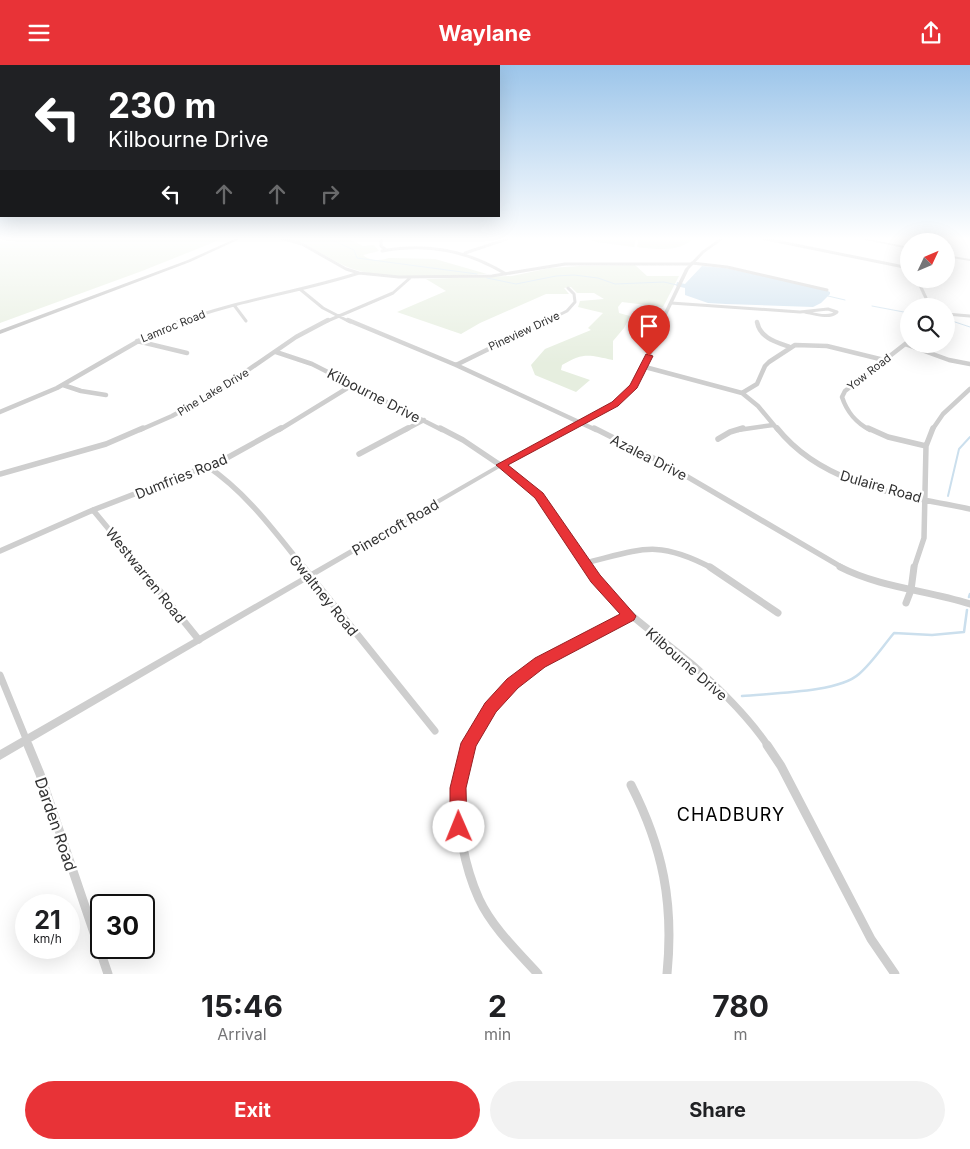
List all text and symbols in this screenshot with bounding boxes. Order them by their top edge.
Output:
icon: menu [25,19,53,47]
icon: share [917,19,945,47]
text: Waylane [439,20,531,46]
text: 230 m [108,84,216,126]
icon: left [25,85,90,150]
text: Kilbourne Drive [108,126,269,152]
icon: left [157,180,185,208]
icon: ahead [210,180,238,208]
icon: ahead [263,180,291,208]
icon: right [316,180,344,208]
north arrow [900,233,955,287]
map controls [900,233,955,353]
button: search [900,298,955,353]
pin [628,305,670,356]
street label: Lamroc Road [139,307,207,345]
street label: Pineview Drive [486,308,562,354]
icon: arrive [635,312,663,340]
street label: Yow Road [844,351,894,393]
street label: Kilbourne Drive [325,364,423,426]
street label: Pine Lake Drive [175,365,251,419]
street label: Azalea Drive [608,430,690,484]
street label: Dumfries Road [132,450,230,502]
street label: Dulaire Road [838,466,924,506]
street label: Pinecroft Road [349,495,441,559]
street label: Westwarren Road [102,524,190,626]
street label: Gwaltney Road [286,551,362,639]
street label: Kilbourne Drive [643,624,731,704]
street label: Darden Road [31,774,81,874]
position arrow [432,800,484,852]
district label: CHADBURY [677,804,785,825]
speed limit sign: 30 [90,894,155,959]
text: 21 [34,905,61,935]
text: km/h [33,931,62,946]
text: 15:46 [201,988,283,1024]
text: 2 [488,988,507,1024]
text: 780 [712,988,769,1024]
text: Arrival [217,1024,267,1044]
text: min [484,1024,511,1044]
text: m [734,1024,748,1044]
button: Exit [25,1081,480,1139]
button: Share [490,1081,945,1139]

